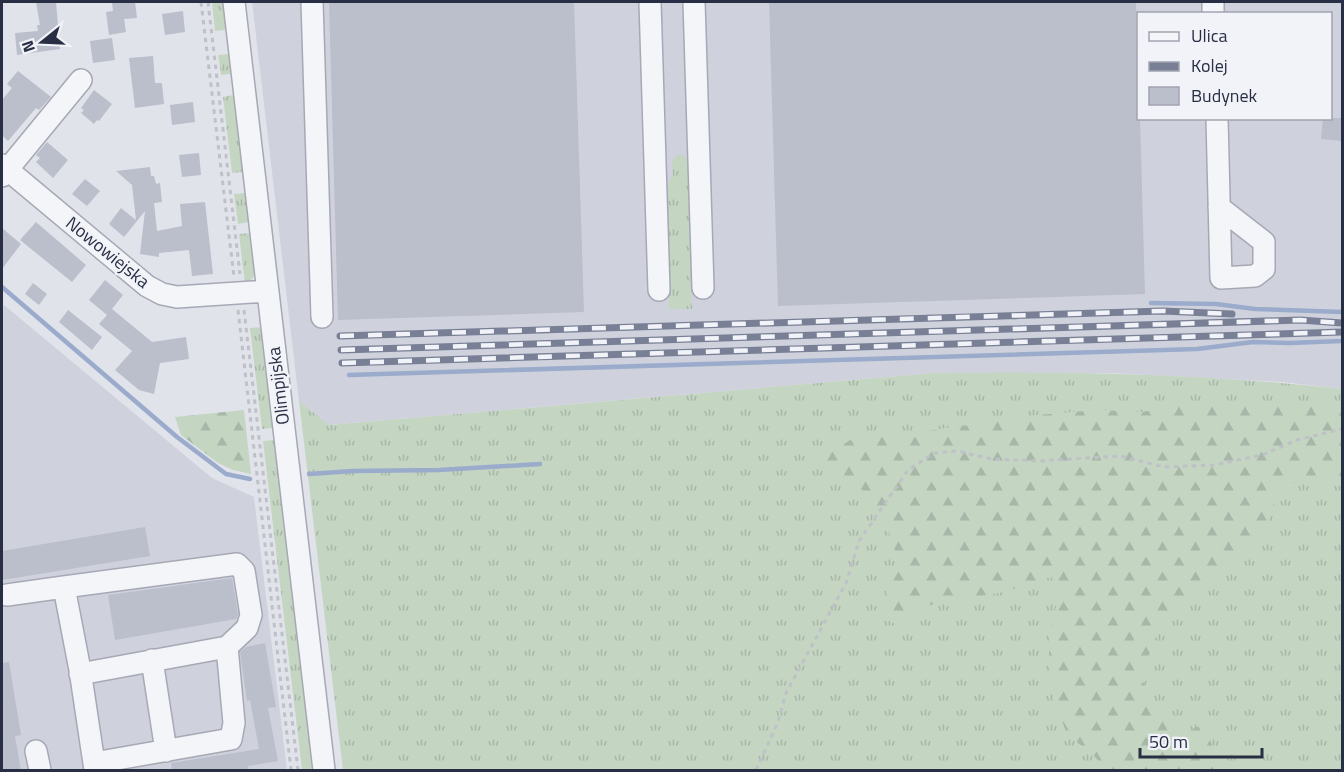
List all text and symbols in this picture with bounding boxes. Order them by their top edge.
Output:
north arrow [12,12,72,72]
legend [1137,12,1332,120]
text: Ulica [1191,22,1228,49]
text: N [15,38,41,56]
text: Kolej [1191,52,1228,79]
text: Budynek [1191,82,1258,109]
street label: Nowowiejska [60,210,156,294]
street label: Olimpijska [260,345,296,427]
scale bar [1140,721,1262,759]
text: 50 m [1149,728,1188,755]

